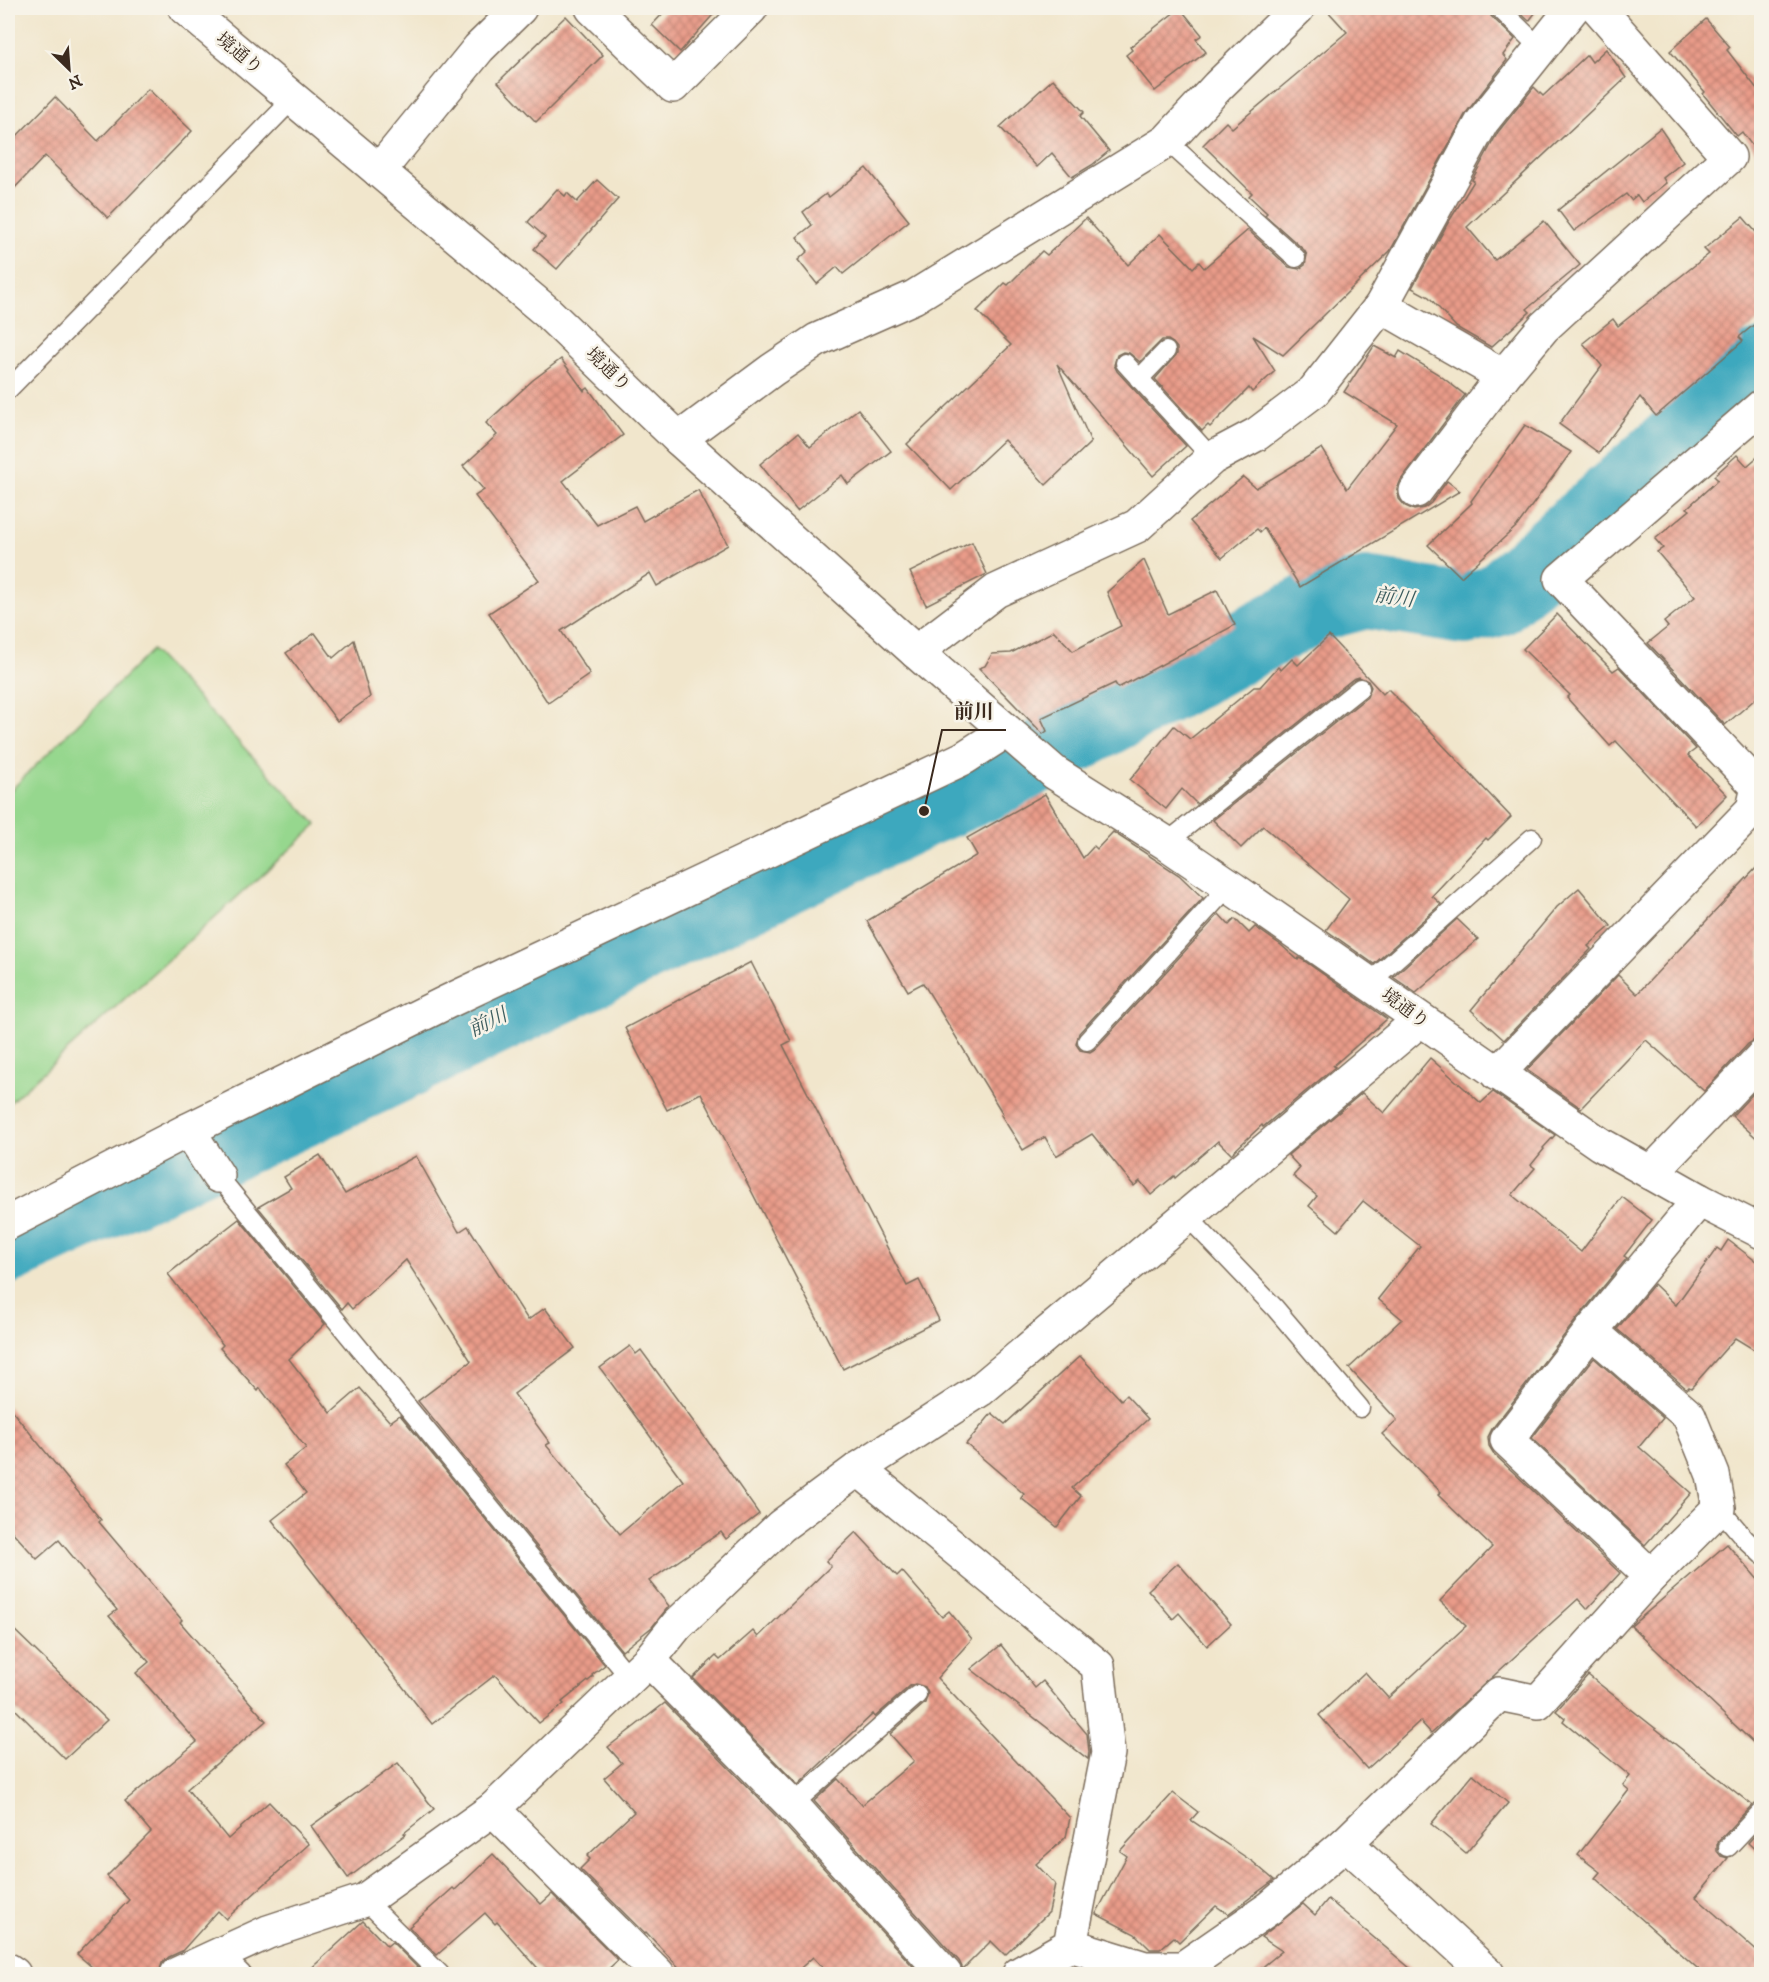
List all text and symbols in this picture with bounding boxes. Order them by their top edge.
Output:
street label: 境通り [211,28,267,80]
north arrow [39,39,99,99]
text: N [65,70,85,94]
street label: 境通り [581,343,635,397]
water label: 前川 [1372,583,1418,613]
callout: 前川 [942,692,1006,730]
text: 前川 [954,700,994,725]
street label: 境通り [1377,984,1433,1034]
water label: 前川 [465,1002,513,1043]

